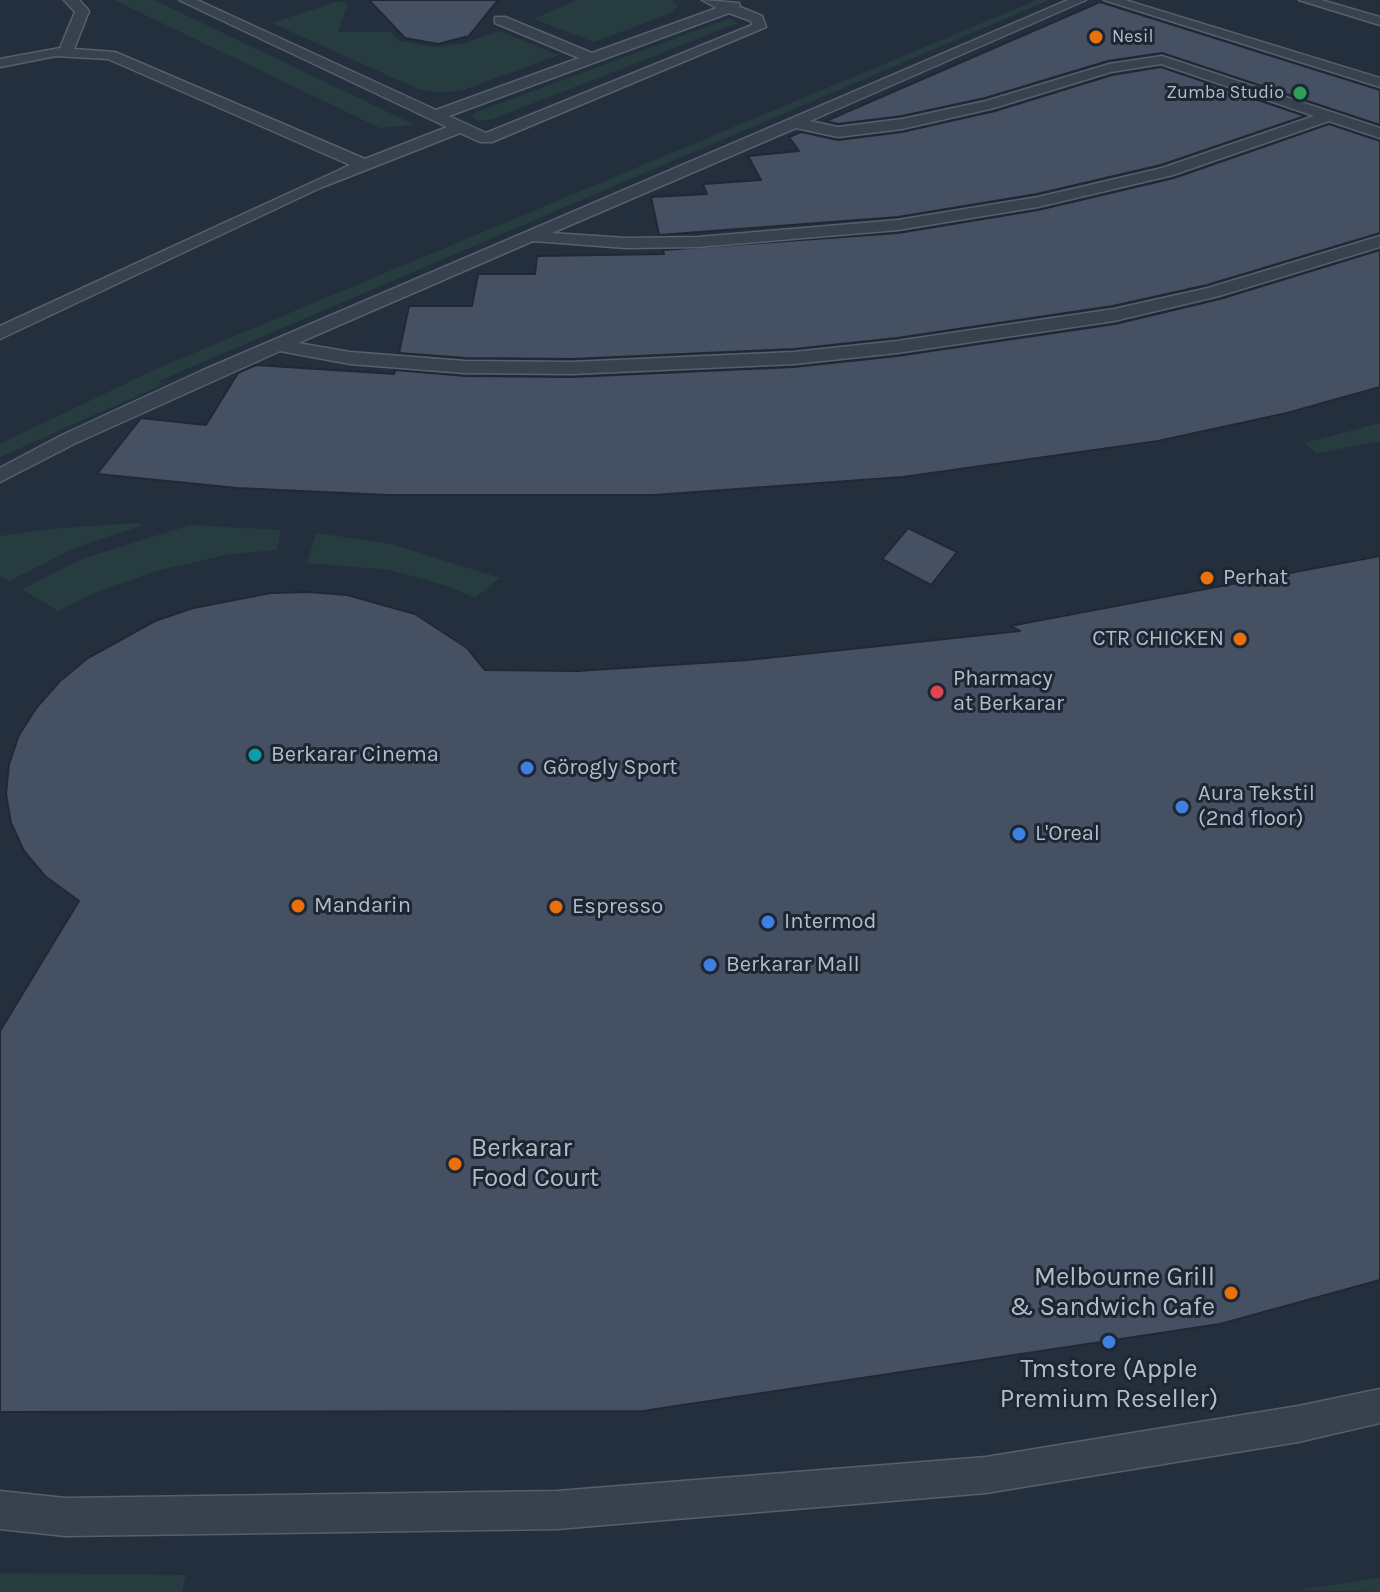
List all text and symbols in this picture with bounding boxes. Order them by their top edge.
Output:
place label: Nesil [1112,26,1153,48]
marker: Nesil [1087,28,1105,46]
place label: Zumba Studio [1166,82,1284,104]
marker: Zumba Studio [1291,84,1309,102]
place label: Perhat [1223,565,1288,591]
marker: Perhat [1198,569,1216,587]
place label: CTR CHICKEN [1092,626,1224,652]
marker: CTR CHICKEN [1231,630,1249,648]
place label: Pharmacy at Berkarar [953,666,1064,718]
marker: Pharmacy at Berkarar [928,683,946,701]
place label: Berkarar Cinema [271,742,439,768]
marker: Berkarar Cinema [246,746,264,764]
place label: Görogly Sport [543,755,678,781]
marker: Görogly Sport [518,759,536,777]
place label: Aura Tekstil (2nd floor) [1198,781,1315,832]
marker: Aura Tekstil (2nd floor) [1173,798,1191,816]
place label: L'Oreal [1035,821,1100,847]
marker: L'Oreal [1010,825,1028,843]
place label: Mandarin [314,893,411,919]
place label: Espresso [572,894,663,920]
marker: Mandarin [289,897,307,915]
marker: Espresso [547,898,565,916]
place label: Intermod [784,909,877,935]
marker: Intermod [759,913,777,931]
place label: Berkarar Mall [726,952,860,978]
marker: Berkarar Mall [701,956,719,974]
place label: Berkarar Food Court [471,1133,599,1194]
marker: Berkarar Food Court [446,1155,464,1173]
place label: Melbourne Grill & Sandwich Cafe [1010,1262,1215,1324]
marker: Melbourne Grill & Sandwich Cafe [1222,1284,1240,1302]
marker: Tmstore (Apple Premium Reseller) [1100,1333,1118,1351]
place label: Tmstore (Apple Premium Reseller) [1000,1354,1218,1416]

